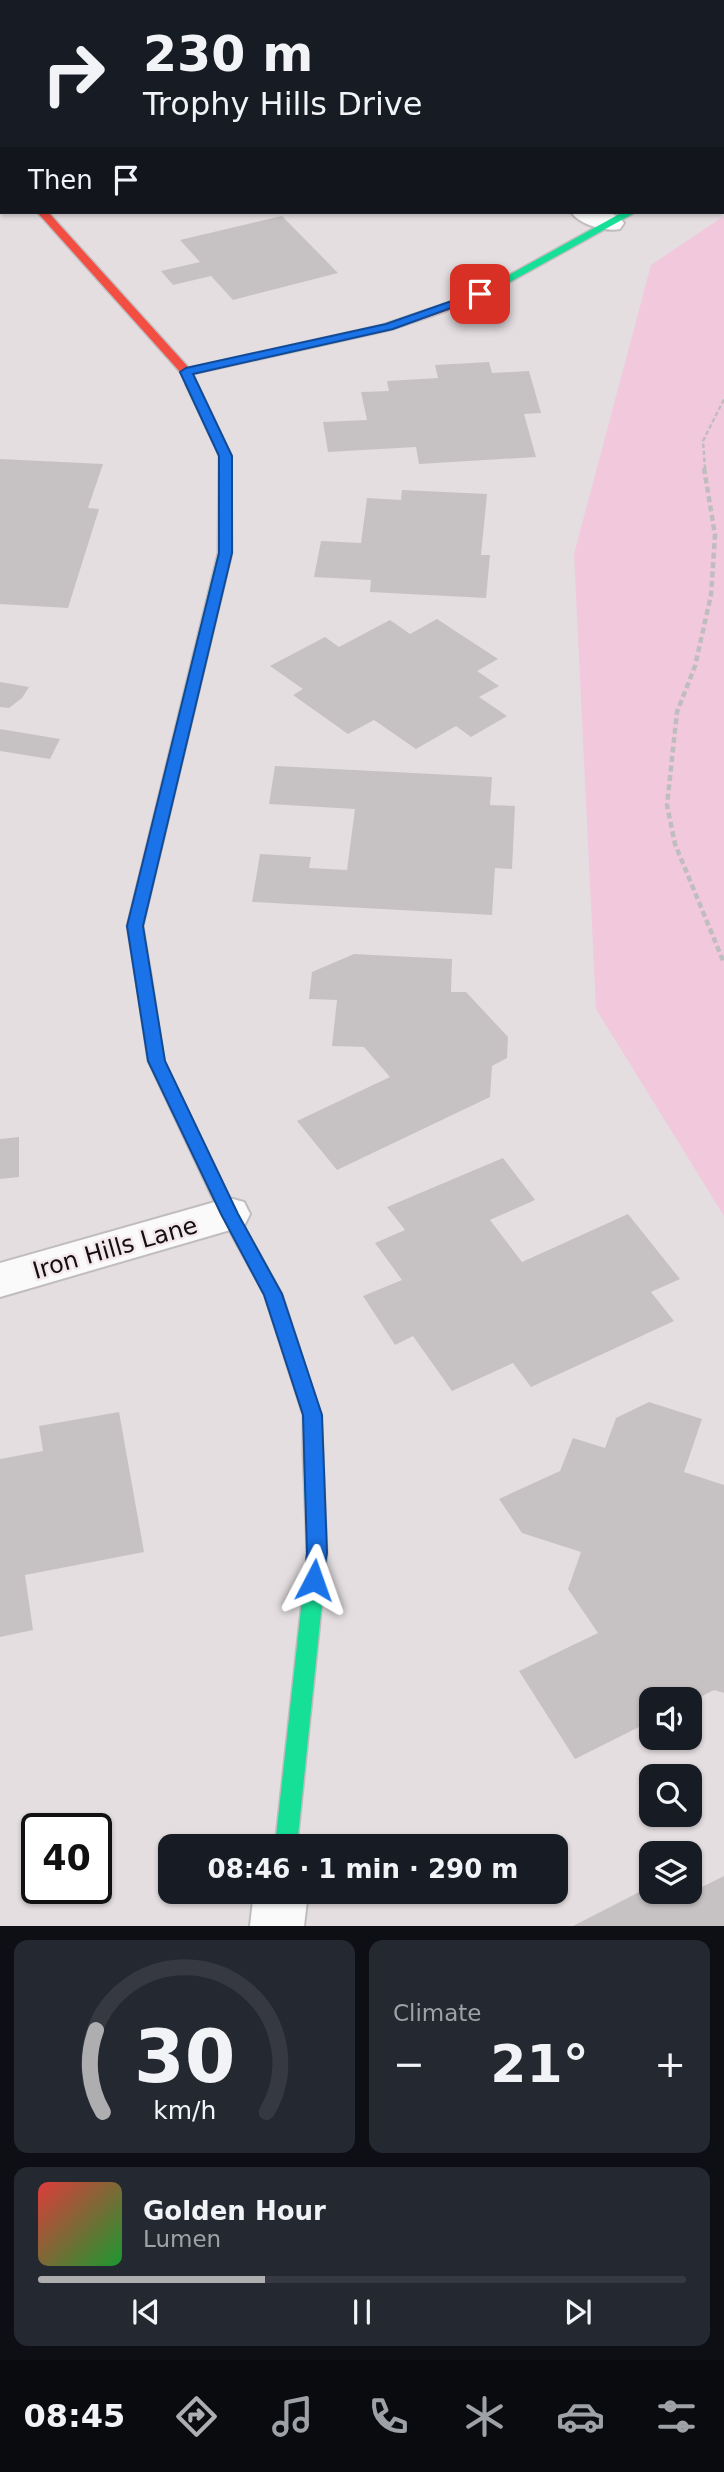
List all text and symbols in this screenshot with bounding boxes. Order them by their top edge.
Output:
text: 230 m [143,26,313,83]
icon: right [28,28,119,119]
text: Trophy Hills Drive [143,85,422,123]
icon: arrive [107,161,145,199]
text: Then [28,165,93,195]
pin [450,264,510,324]
icon: arrive [461,275,499,313]
street label: Iron Hills Lane [29,1211,201,1285]
position arrow [277,1543,351,1617]
map controls [639,1687,702,1904]
button: sound [639,1687,702,1750]
button: search [639,1764,702,1827]
speed limit sign: 40 [21,1813,112,1904]
button: layers [639,1841,702,1904]
text: 08:46 · 1 min · 290 m [208,1854,518,1884]
text: Climate [393,2000,482,2026]
text: 30 [134,2015,235,2100]
text: 21° [490,2034,589,2094]
text: − [393,2042,425,2086]
text: + [654,2042,686,2086]
text: km/h [153,2096,216,2125]
text: Golden Hour [143,2196,326,2226]
text: Lumen [143,2226,221,2252]
icon: previous [127,2293,165,2331]
icon: pause [343,2293,381,2331]
icon: next [559,2293,597,2331]
icon: directions [172,2392,221,2441]
icon: music [268,2392,317,2441]
icon: phone [364,2392,413,2441]
icon: climate [460,2392,509,2441]
icon: car [556,2392,605,2441]
icon: filters [652,2392,701,2441]
text: 08:45 [23,2397,125,2435]

